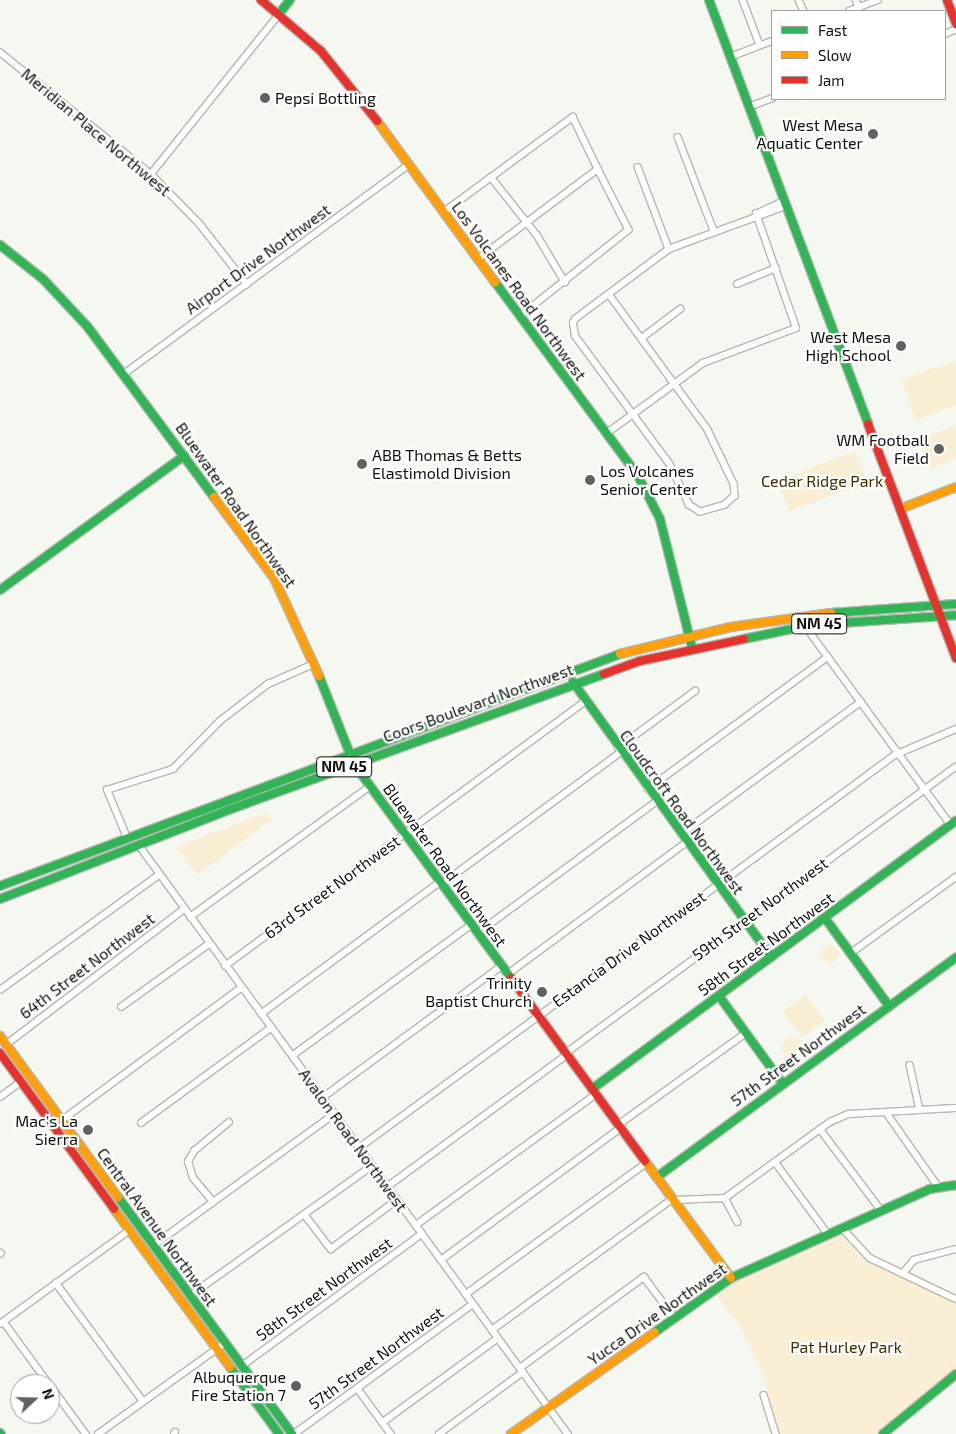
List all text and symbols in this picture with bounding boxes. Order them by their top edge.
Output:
legend [771,10,946,100]
text: Fast [818,21,847,39]
text: Slow [818,46,852,64]
street label: Meridian Place Northwest [18,64,174,200]
text: Jam [818,71,844,89]
place label: Pepsi Bottling [275,88,376,108]
marker: Pepsi Bottling [259,92,271,104]
place label: West Mesa Aquatic Center [756,115,863,153]
marker: West Mesa Aquatic Center [867,128,879,140]
street label: Los Volcanes Road Northwest [448,198,590,384]
street label: Airport Drive Northwest [182,200,334,318]
place label: West Mesa High School [806,327,891,365]
marker: West Mesa High School [895,340,907,352]
street label: Bluewater Road Northwest [171,419,301,591]
place label: WM Football Field [836,430,929,468]
marker: WM Football Field [933,443,945,455]
place label: ABB Thomas & Betts Elastimold Division [372,445,522,483]
marker: ABB Thomas & Betts Elastimold Division [356,458,368,470]
place label: Los Volcanes Senior Center [600,461,698,499]
park label: Cedar Ridge Park [761,471,883,491]
marker: Los Volcanes Senior Center [584,474,596,486]
road number: NM 45 [790,612,848,636]
street label: Coors Boulevard Northwest [380,660,576,746]
street label: Cloudcroft Road Northwest [616,726,748,898]
road number: NM 45 [315,754,373,780]
street label: Bluewater Road Northwest [379,779,511,951]
street label: 63rd Street Northwest [260,831,404,943]
street label: 59th Street Northwest [688,853,832,965]
street label: Estancia Drive Northwest [548,887,710,1011]
street label: 58th Street Northwest [694,888,838,1000]
street label: 64th Street Northwest [16,909,158,1023]
place label: Trinity Baptist Church [425,973,532,1011]
marker: Trinity Baptist Church [536,986,548,998]
street label: 57th Street Northwest [727,1000,869,1110]
street label: Avalon Road Northwest [295,1065,411,1215]
place label: Mac's La Sierra [15,1111,78,1149]
marker: Mac's La Sierra [82,1124,94,1136]
street label: Central Avenue Northwest [93,1144,221,1310]
street label: 58th Street Northwest [252,1233,396,1345]
street label: Yucca Drive Northwest [584,1259,730,1369]
street label: 57th Street Northwest [305,1303,447,1413]
park label: Pat Hurley Park [790,1337,902,1357]
place label: Albuquerque Fire Station 7 [191,1367,286,1405]
north arrow [10,1374,60,1424]
marker: Albuquerque Fire Station 7 [290,1380,302,1392]
text: N [39,1386,58,1402]

